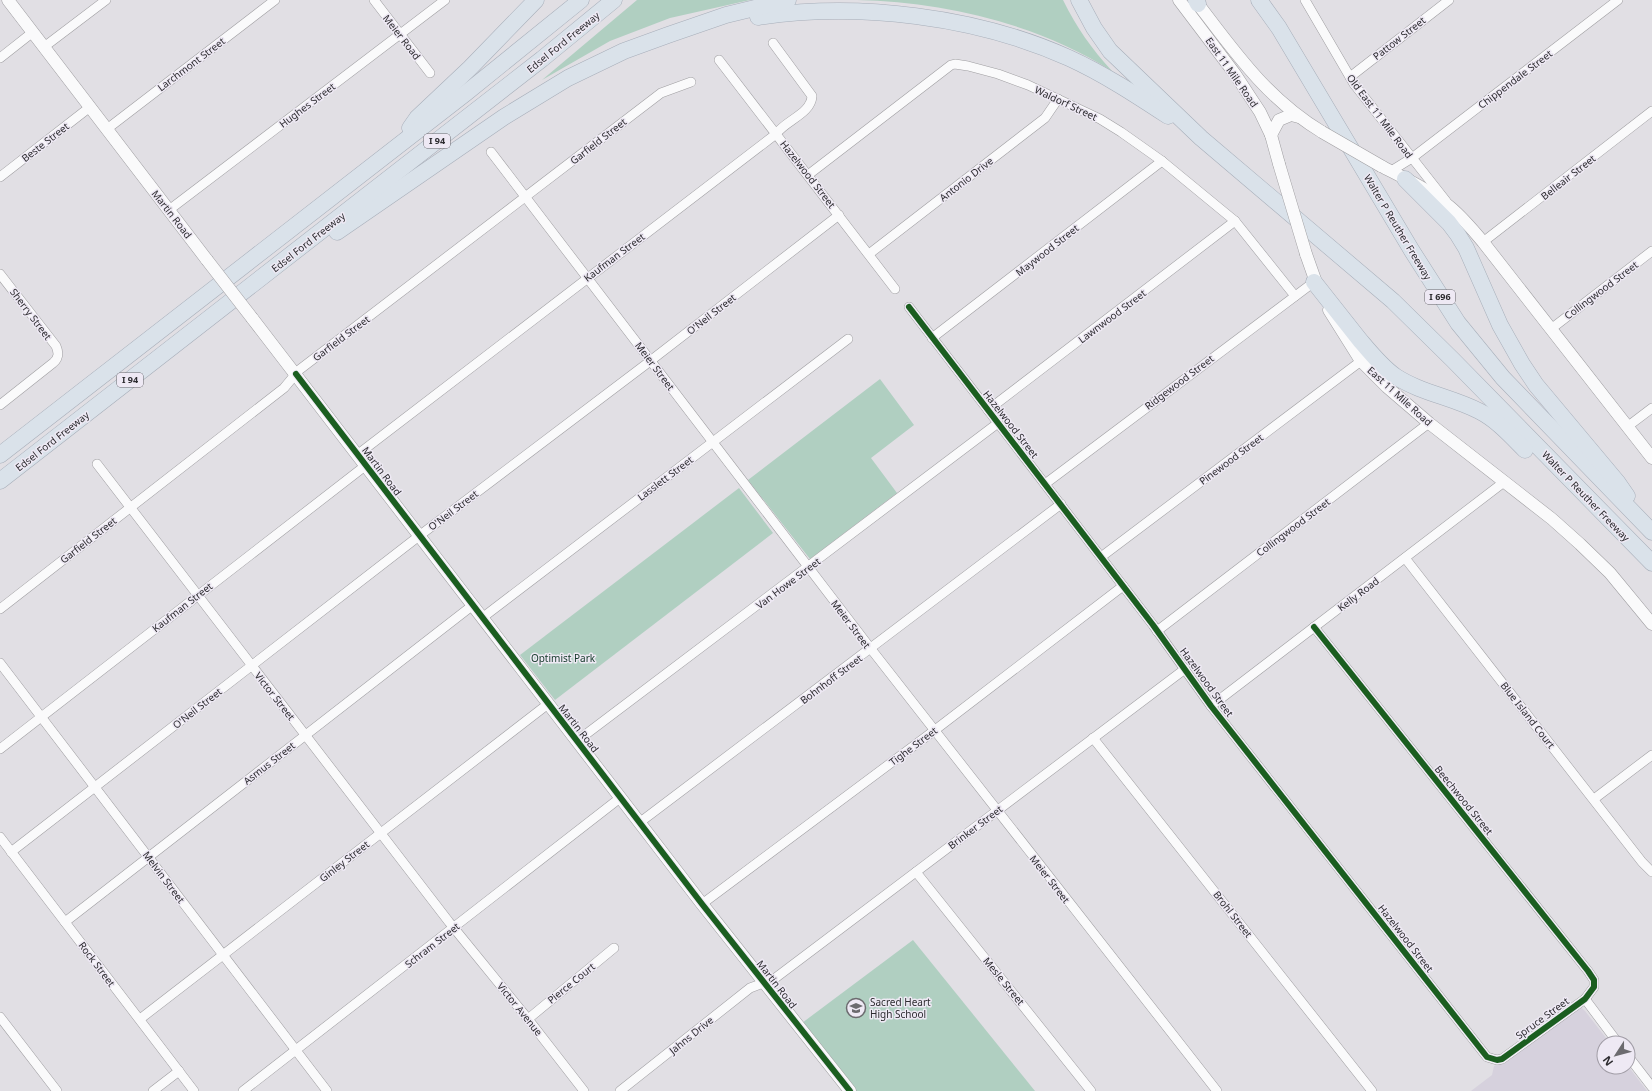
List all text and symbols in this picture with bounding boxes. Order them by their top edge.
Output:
street label: Edsel Ford Freeway [524,8,603,76]
street label: Meier Road [380,12,424,62]
street label: Pattow Street [1370,13,1428,63]
street label: Larchmont Street [154,34,228,94]
street label: East 11 Mile Road [1203,34,1261,110]
street label: Chippendale Street [1475,46,1555,112]
street label: Old East 11 Mile Road [1344,71,1416,161]
street label: Hughes Street [276,79,338,131]
street label: Waldorf Street [1032,82,1100,124]
street label: Garfield Street [567,114,629,167]
street label: Beste Street [18,119,72,165]
road number: I 94 [424,134,450,148]
street label: Hazelwood Street [777,137,839,211]
street label: Belleair Street [1538,151,1599,203]
street label: Antonio Drive [936,153,996,204]
street label: Walter P Reuther Freeway [1361,172,1436,283]
street label: Martin Road [149,187,195,241]
street label: Edsel Ford Freeway [268,208,348,275]
street label: Maywood Street [1013,221,1082,279]
street label: Kaufman Street [581,229,648,285]
street label: Collingwood Street [1561,257,1641,322]
street label: Sherry Street [7,285,55,343]
street label: Lawnwood Street [1075,286,1149,346]
street label: O'Neil Street [683,290,739,338]
road number: I 696 [1425,290,1455,304]
street label: Garfield Street [310,312,373,364]
street label: Meier Street [632,339,678,394]
street label: Ridgewood Street [1142,351,1217,413]
street label: East 11 Mile Road [1365,363,1435,429]
road number: I 94 [117,373,143,387]
street label: Hazelwood Street [980,387,1042,461]
street label: Edsel Ford Freeway [12,407,92,474]
street label: Pinewood Street [1196,430,1266,488]
street label: Martin Road [359,444,405,498]
street label: Walter P Reuther Freeway [1539,448,1634,545]
street label: Lasslett Street [634,452,696,504]
street label: O'Neil Street [425,486,481,533]
street label: Collingwood Street [1253,494,1333,559]
street label: Garfield Street [57,513,119,566]
street label: Van Howe Street [753,554,823,612]
street label: Kelly Road [1334,574,1382,614]
street label: Kaufman Street [149,579,215,635]
street label: Meier Street [828,597,874,652]
street label: Hazelwood Street [1177,644,1237,720]
park label: Optimist Park [531,651,596,665]
street label: Bohnhoff Street [797,651,865,707]
street label: Victor Street [252,669,299,723]
street label: Blue Island Court [1498,679,1559,752]
street label: O'Neil Street [169,684,225,732]
street label: Martin Road [556,701,602,755]
street label: Tighe Street [886,723,940,769]
street label: Asmus Street [240,738,298,788]
street label: Beechwood Street [1432,762,1497,838]
street label: Brinker Street [945,802,1005,852]
street label: Ginley Street [316,837,372,885]
street label: Melvin Street [140,848,188,906]
street label: Meier Street [1027,852,1073,906]
street label: Brohl Street [1210,888,1256,941]
street label: Hazelwood Street [1375,901,1437,975]
street label: Schram Street [402,919,463,971]
street label: Rock Street [75,939,119,990]
street label: Mesle Street [980,954,1028,1008]
street label: Martin Road [754,957,800,1011]
street label: Pierce Court [544,959,598,1007]
street label: Victor Avenue [494,979,546,1039]
street label: Spruce Street [1512,994,1572,1042]
place label: Sacred Heart High School [870,995,931,1021]
school or university icon: Sacred Heart High School [845,997,867,1019]
street label: Jahns Drive [665,1013,716,1058]
north arrow [1596,1035,1636,1075]
text: N [1599,1053,1616,1069]

